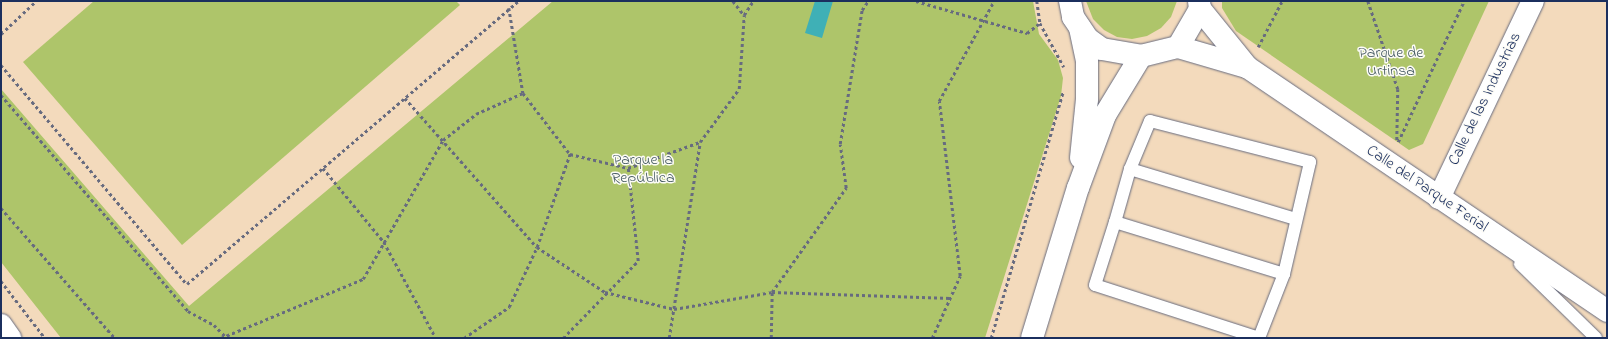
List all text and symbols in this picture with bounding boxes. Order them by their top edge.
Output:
street label: Calle de las Industrias [1444,29,1526,169]
park label: Parque de Urtinsa [1359,43,1423,81]
street label: Calle del Parque Ferial [1363,141,1491,237]
park label: Parque la República [611,150,675,188]

